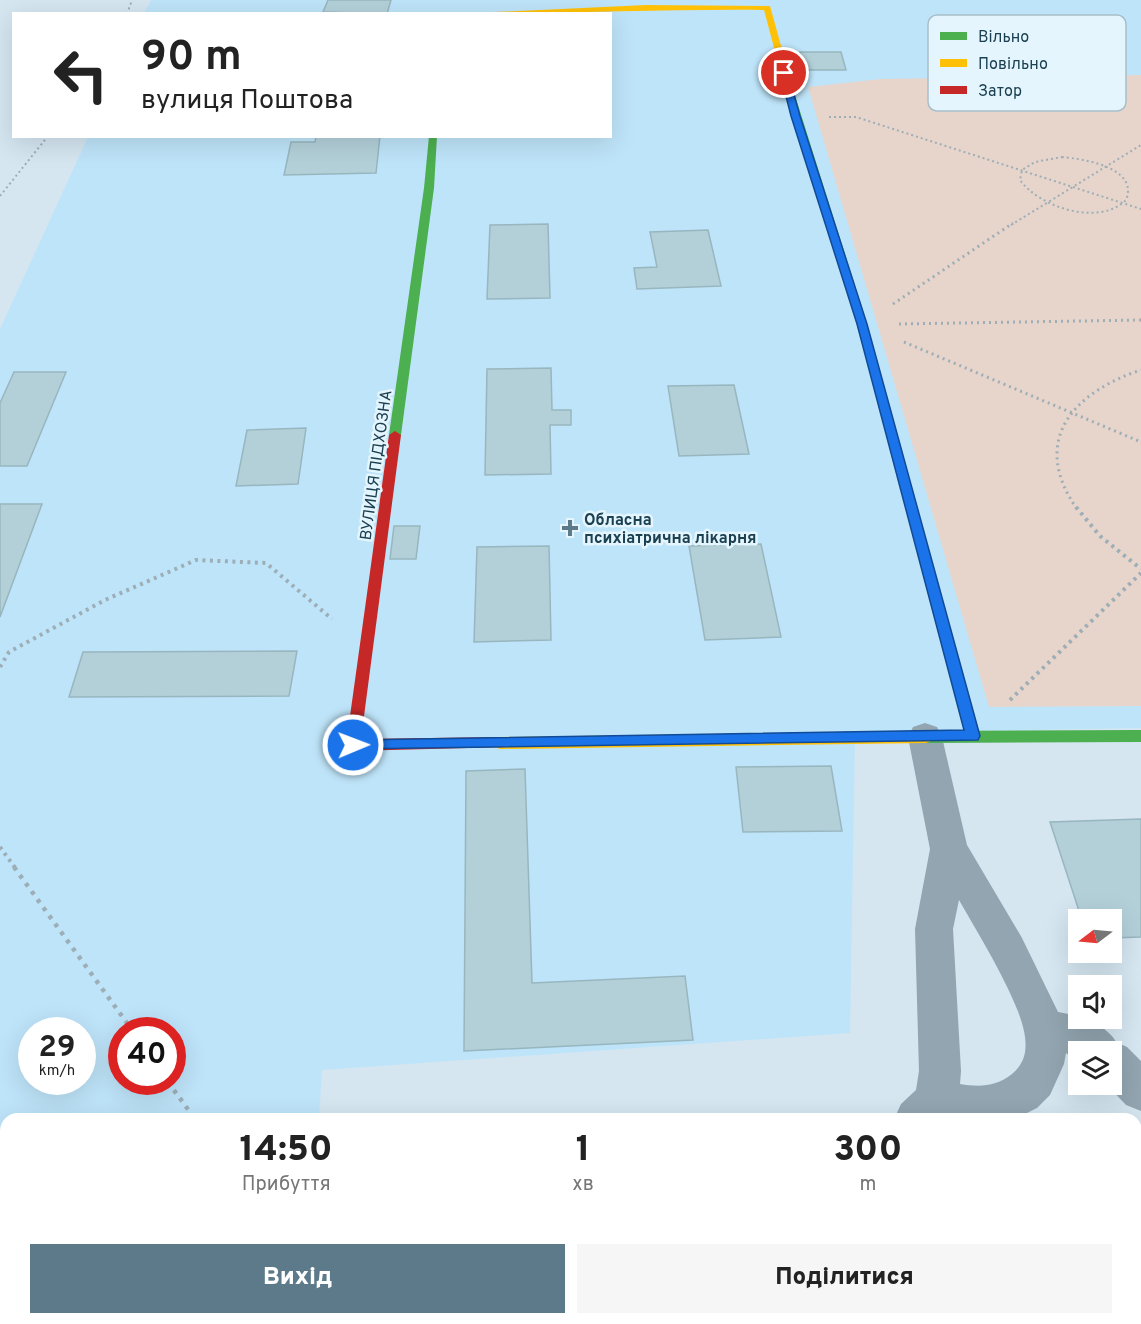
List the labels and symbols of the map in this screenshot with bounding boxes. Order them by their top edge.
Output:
legend [928,15,1126,111]
text: Вільно [978,28,1029,48]
pin [758,47,809,98]
text: Повільно [978,55,1048,75]
text: Затор [978,82,1022,102]
street label: ВУЛИЦЯ ПІДХОЗНА [357,389,397,542]
place label: Обласна психіатрична лікарня [584,511,757,549]
marker: Обласна психіатрична лікарня [561,519,579,537]
position arrow [321,713,385,777]
north arrow [1068,909,1122,963]
speed limit sign: 40 [108,1017,186,1095]

